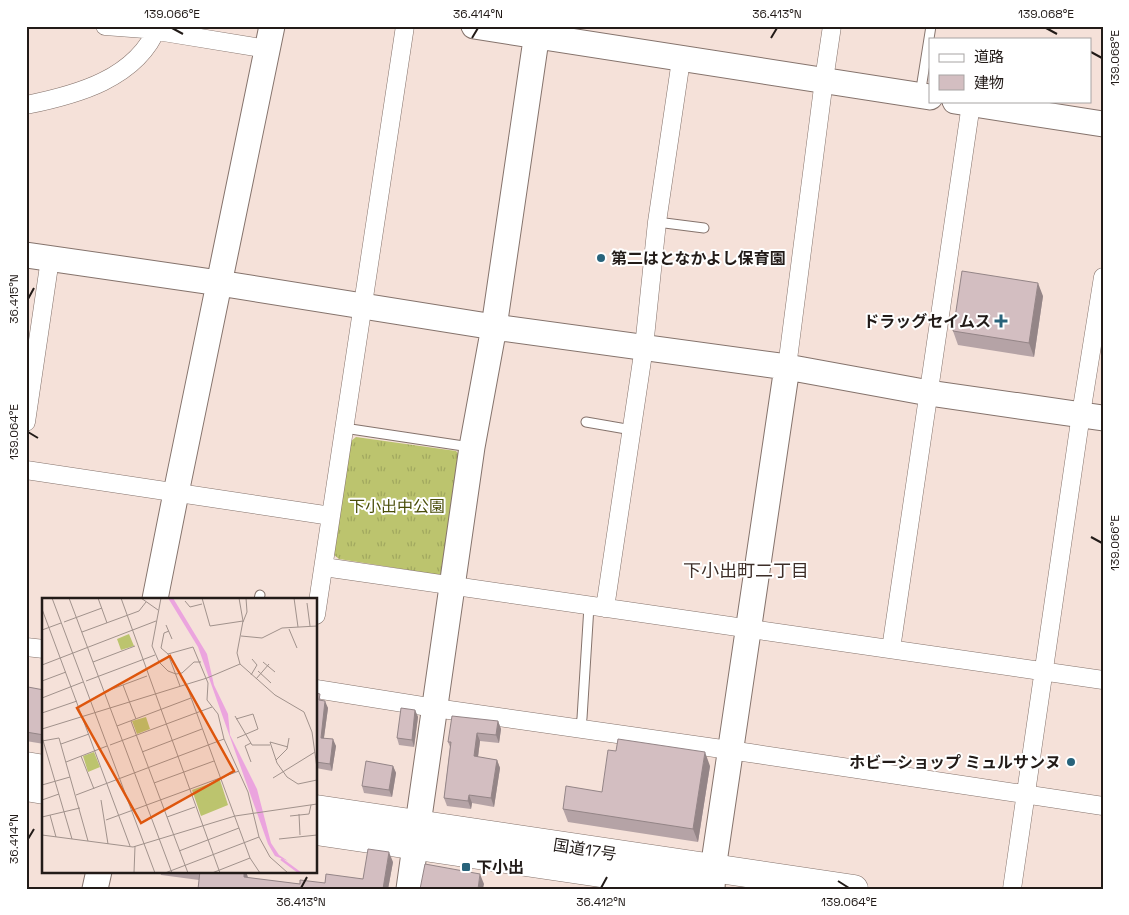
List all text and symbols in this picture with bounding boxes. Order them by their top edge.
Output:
text: 139.066°E [144,6,200,22]
text: 36.414°N [453,6,503,22]
text: 36.413°N [752,6,802,22]
text: 139.068°E [1018,6,1074,22]
text: 139.068°E [1107,30,1123,86]
legend [929,38,1092,102]
text: 道路 [974,47,1004,66]
text: 建物 [974,73,1004,92]
place label: 第二はとなかよし保育園 [611,248,786,269]
marker: 第二はとなかよし保育園 [595,252,607,264]
text: 36.415°N [6,274,22,324]
place label: ドラッグセイムス [863,311,991,332]
marker: ドラッグセイムス [995,315,1007,327]
text: 139.064°E [6,404,22,460]
park label: 下小出中公園 [349,496,445,517]
text: 139.066°E [1107,515,1123,571]
district label: 下小出町二丁目 [683,559,809,582]
inset map [42,598,318,872]
place label: ホビーショップ ミュルサンヌ [849,752,1061,773]
marker: ホビーショップ ミュルサンヌ [1065,756,1077,768]
text: 36.414°N [6,814,22,864]
street label: 国道17号 [552,834,618,865]
place label: 下小出 [476,857,524,878]
marker: 下小出 [460,861,472,873]
text: 36.413°N [276,894,326,910]
text: 36.412°N [576,894,626,910]
text: 139.064°E [821,894,877,910]

